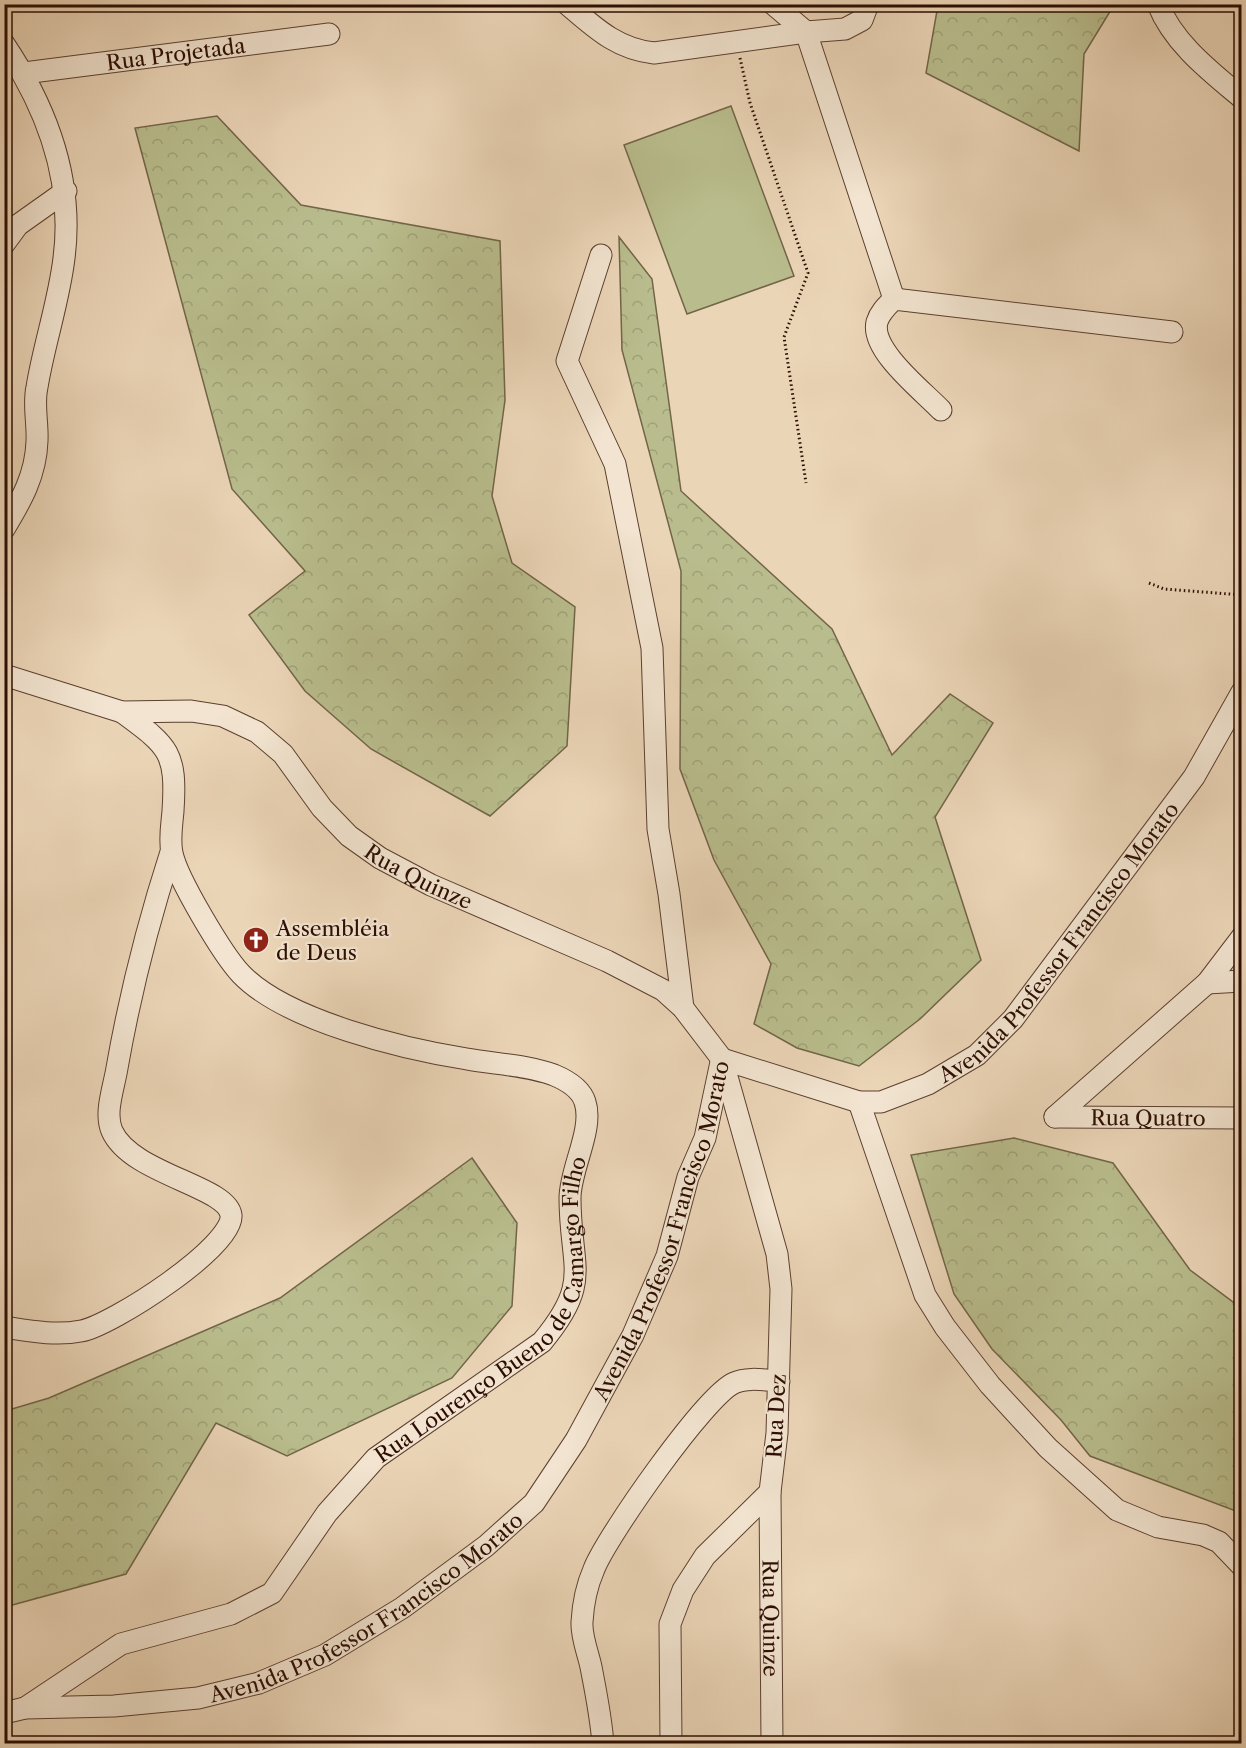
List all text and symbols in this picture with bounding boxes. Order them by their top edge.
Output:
street label: Rua Projetada [105,32,248,75]
street label: Avenida Professor Francisco Morato [933,797,1184,1088]
street label: Rua Quinze [360,839,476,914]
place label: Assembléia de Deus [275,916,390,965]
church icon: Assembléia de Deus [241,925,271,955]
street label: Avenida Professor Francisco Morato [587,1058,733,1406]
street label: Rua Quatro [1090,1105,1206,1130]
street label: Rua Lourenço Bueno de Camargo Filho [370,1153,591,1468]
street label: Rua Dez [761,1373,791,1459]
street label: Avenida Professor Francisco Morato [206,1507,528,1707]
street label: Rua Quinze [758,1559,784,1677]

